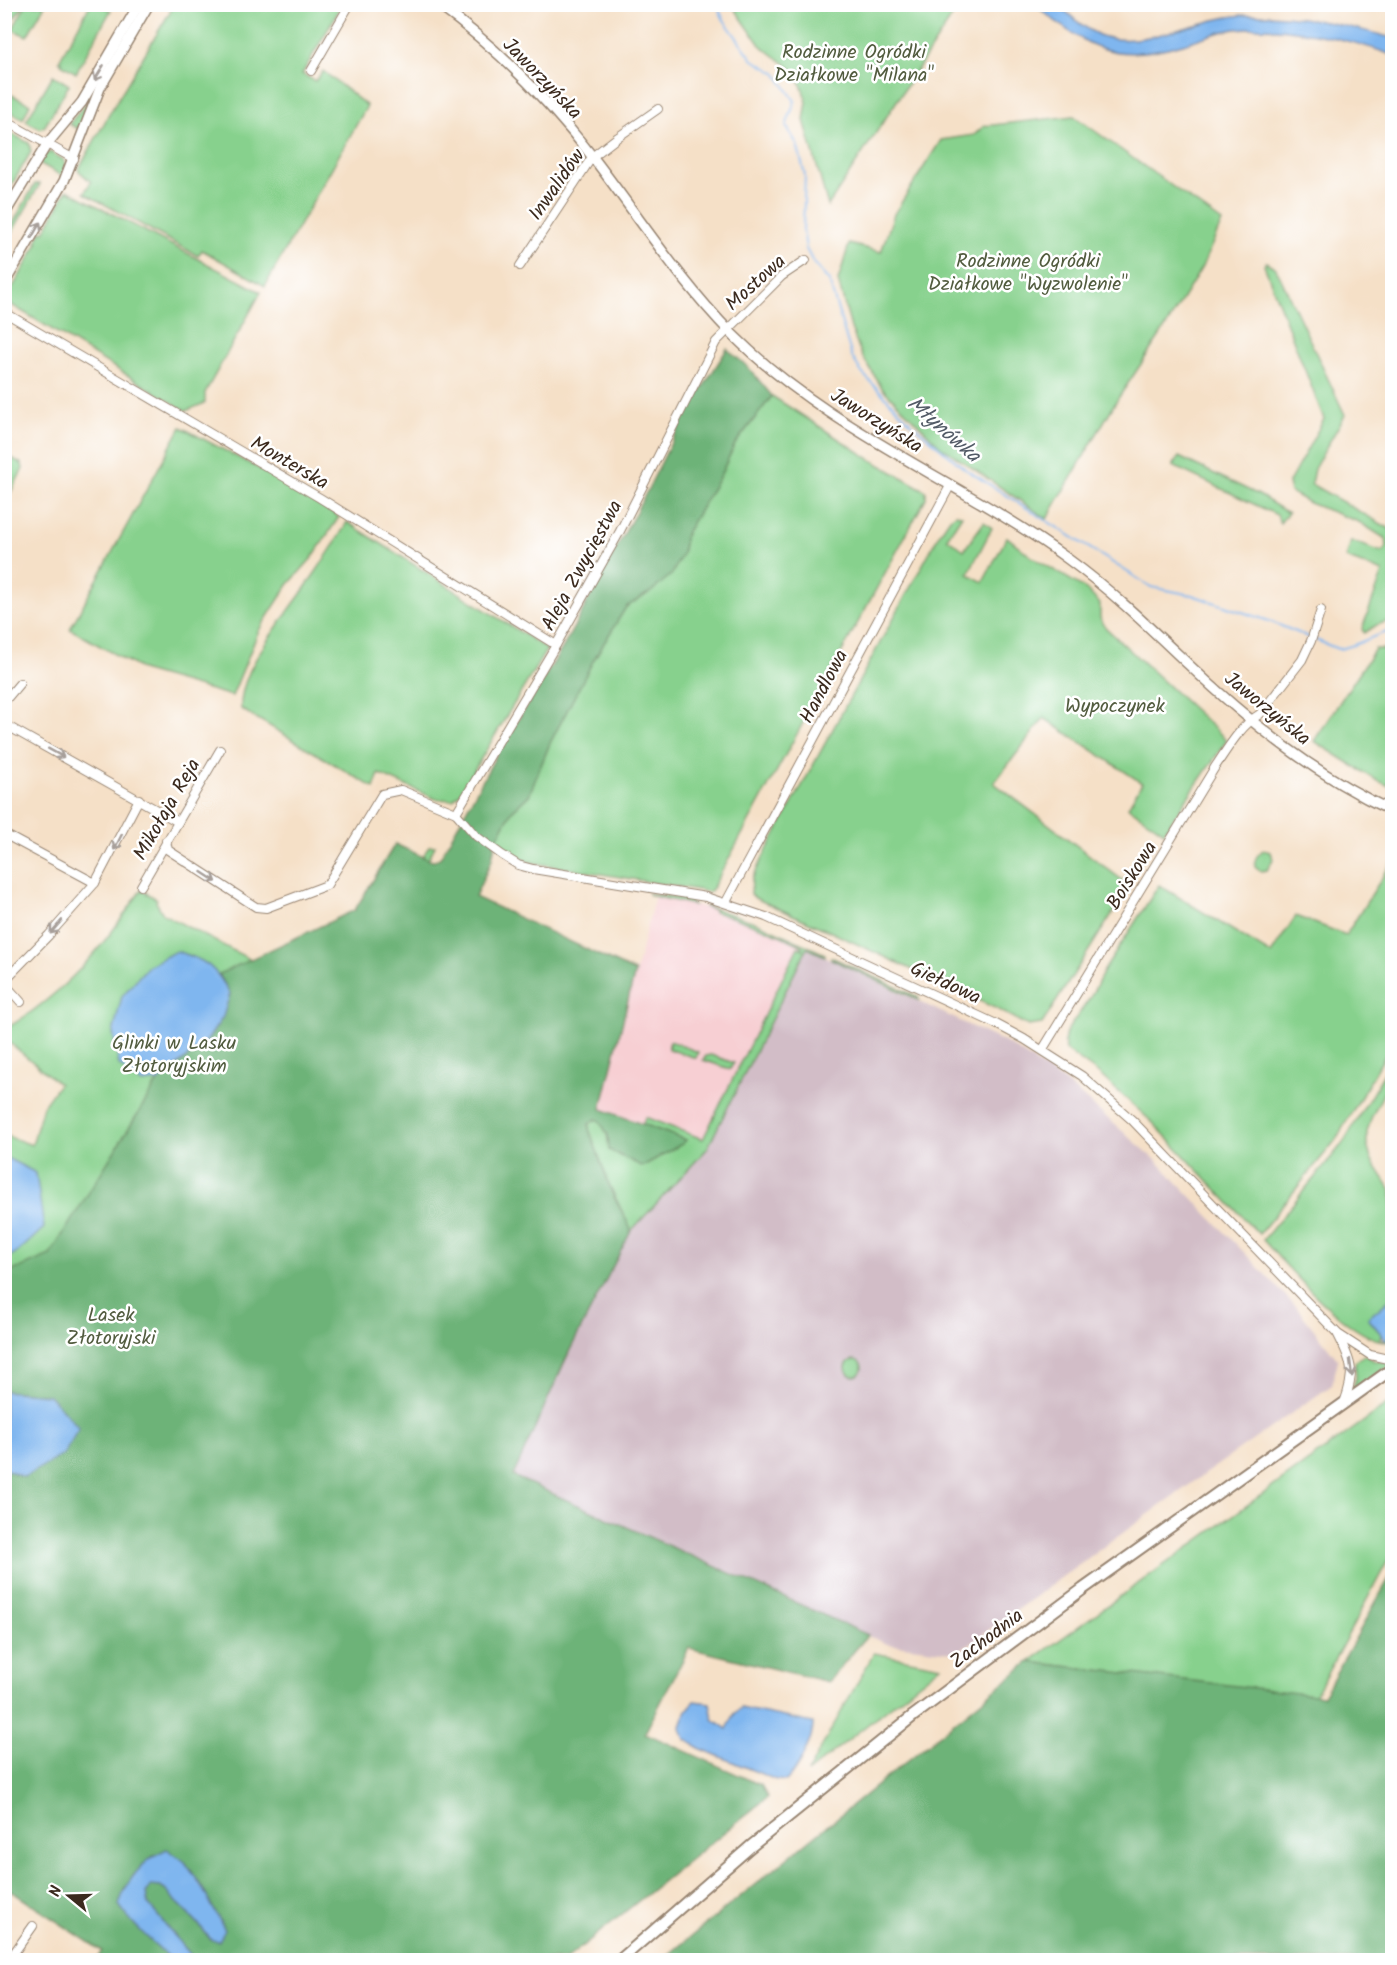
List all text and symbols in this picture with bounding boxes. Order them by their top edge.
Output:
street label: Jaworzyńska [494,31,589,128]
park label: Rodzinne Ogródki Działkowe "Milana" [774,37,934,92]
one-way arrow [92,64,104,81]
street label: Inwalidów [521,142,595,228]
one-way arrow [30,222,42,239]
park label: Rodzinne Ogródki Działkowe "Wyzwolenie" [928,246,1128,301]
street label: Mostowa [719,247,794,320]
street label: Jaworzyńska [823,381,929,463]
water label: Młynówka [899,389,988,472]
street label: Monterska [244,428,334,499]
street label: Aleja Zwycięstwa [534,495,632,637]
street label: Handlowa [792,644,858,730]
street label: Jaworzyńska [1216,664,1317,755]
park label: Wypoczynek [1065,691,1165,723]
one-way arrow [46,748,64,759]
street label: Mikołaja Reja [126,753,210,867]
one-way arrow [111,832,123,850]
street label: Boiskowa [1099,835,1167,917]
one-way arrow [200,871,217,883]
one-way arrow [49,919,63,934]
street label: Giełdowa [904,953,986,1014]
park label: Glinki w Lasku Złotoryjskim [112,1028,236,1083]
park label: Lasek Złotoryjski [66,1300,157,1355]
one-way arrow [1346,1357,1357,1377]
street label: Zachodnia [944,1601,1031,1678]
north arrow [39,1866,99,1926]
text: N [43,1883,70,1900]

